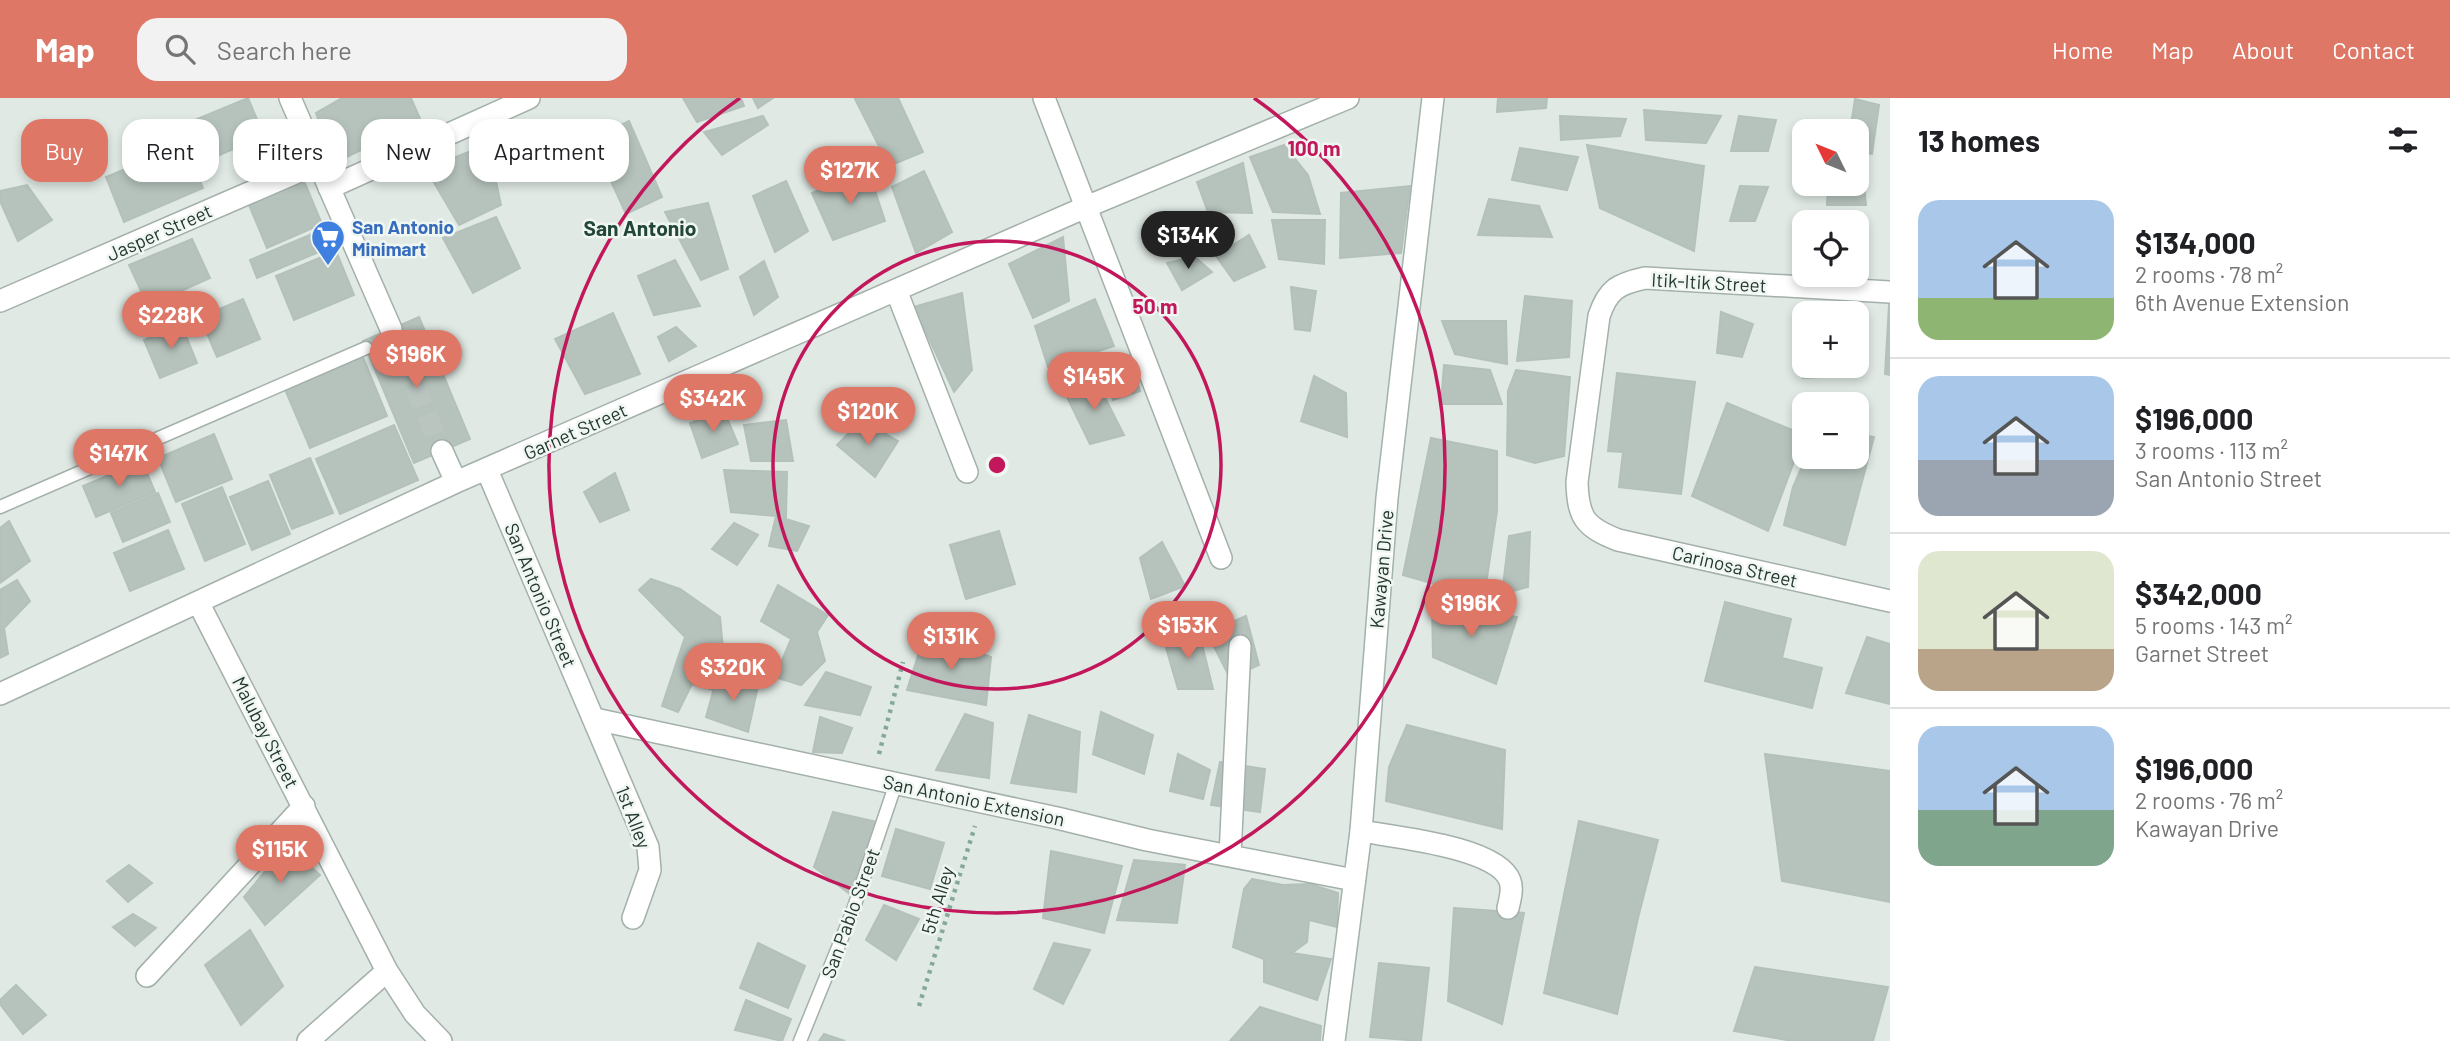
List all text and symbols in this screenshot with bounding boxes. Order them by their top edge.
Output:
search box [137,18,627,81]
text: Map [35,29,95,69]
icon: search [161,30,199,68]
text: Search here [217,34,352,65]
text: Home [2052,35,2113,64]
text: Map [2151,35,2194,64]
text: About [2232,35,2294,64]
text: Contact [2332,35,2415,64]
chip: Buy [21,119,108,182]
chip: Rent [122,119,219,182]
chip: Filters [233,119,347,182]
chip: New [361,119,455,182]
chip: Apartment [469,119,629,182]
north arrow [1792,119,1869,196]
map controls [1792,119,1869,469]
icon: filters [2384,121,2422,159]
text: 13 homes [1918,122,2040,158]
text: 100 m [1287,135,1341,160]
pin: $127K [801,146,899,206]
text: $127K [820,155,880,183]
street label: Jasper Street [103,199,215,265]
button: locate [1792,210,1869,287]
pin: $134K [1139,212,1237,271]
place label: San Antonio Minimart [352,215,454,260]
district label: San Antonio [584,215,696,240]
supermarket icon: San Antonio Minimart [309,218,347,267]
text: $134K [1157,220,1219,248]
text: $134,000 [2135,224,2256,260]
icon: home [1974,228,2058,312]
text: 2 rooms · 78 m² [2135,260,2283,288]
street label: Itik-Itik Street [1651,268,1767,296]
text: 6th Avenue Extension [2135,288,2349,316]
pin: $228K [122,292,220,351]
text: 50 m [1132,293,1178,318]
text: $228K [138,300,204,328]
button: + [1792,301,1869,378]
pin: $196K [367,330,465,390]
text: $196K [386,339,446,367]
pin: $145K [1045,352,1143,412]
text: $145K [1063,361,1125,389]
pin: $342K [664,374,762,434]
text: $342K [680,383,746,411]
pin: $120K [819,388,917,447]
button: − [1792,392,1869,469]
text: $120K [837,396,899,424]
street label: Garnet Street [520,398,630,464]
text: $196,000 [2135,400,2253,436]
icon: home [1974,404,2058,488]
pin: $147K [70,430,168,489]
text: 3 rooms · 113 m² [2135,436,2288,464]
text: $147K [89,438,149,466]
centre of rings [985,453,1009,477]
text: San Antonio Street [2135,464,2322,492]
street label: Kawayan Drive [1364,509,1398,629]
street label: San Antonio Street [500,519,582,671]
street label: Carinosa Street [1670,540,1800,592]
text: $342,000 [2135,575,2262,611]
icon: home [1974,579,2058,663]
pin: $196K [1422,580,1520,639]
text: $196K [1441,588,1501,616]
pin: $153K [1139,602,1237,661]
text: $153K [1158,610,1218,638]
text: 5 rooms · 143 m² [2135,611,2293,639]
pin: $131K [902,612,1000,672]
text: $131K [923,621,979,649]
text: Garnet Street [2135,639,2269,667]
pin: $320K [684,644,782,703]
text: $320K [700,652,766,680]
street label: Malubay Street [228,672,304,792]
text: $196,000 [2135,750,2253,786]
icon: home [1974,754,2058,838]
street label: San Antonio Extension [881,770,1067,830]
street label: 1st Alley [612,782,657,852]
text: 2 rooms · 76 m² [2135,786,2283,814]
text: Kawayan Drive [2135,814,2279,842]
pin: $115K [231,826,329,885]
text: $115K [252,834,308,862]
street label: San Pablo Street [816,845,884,981]
street label: 5th Alley [916,863,958,937]

